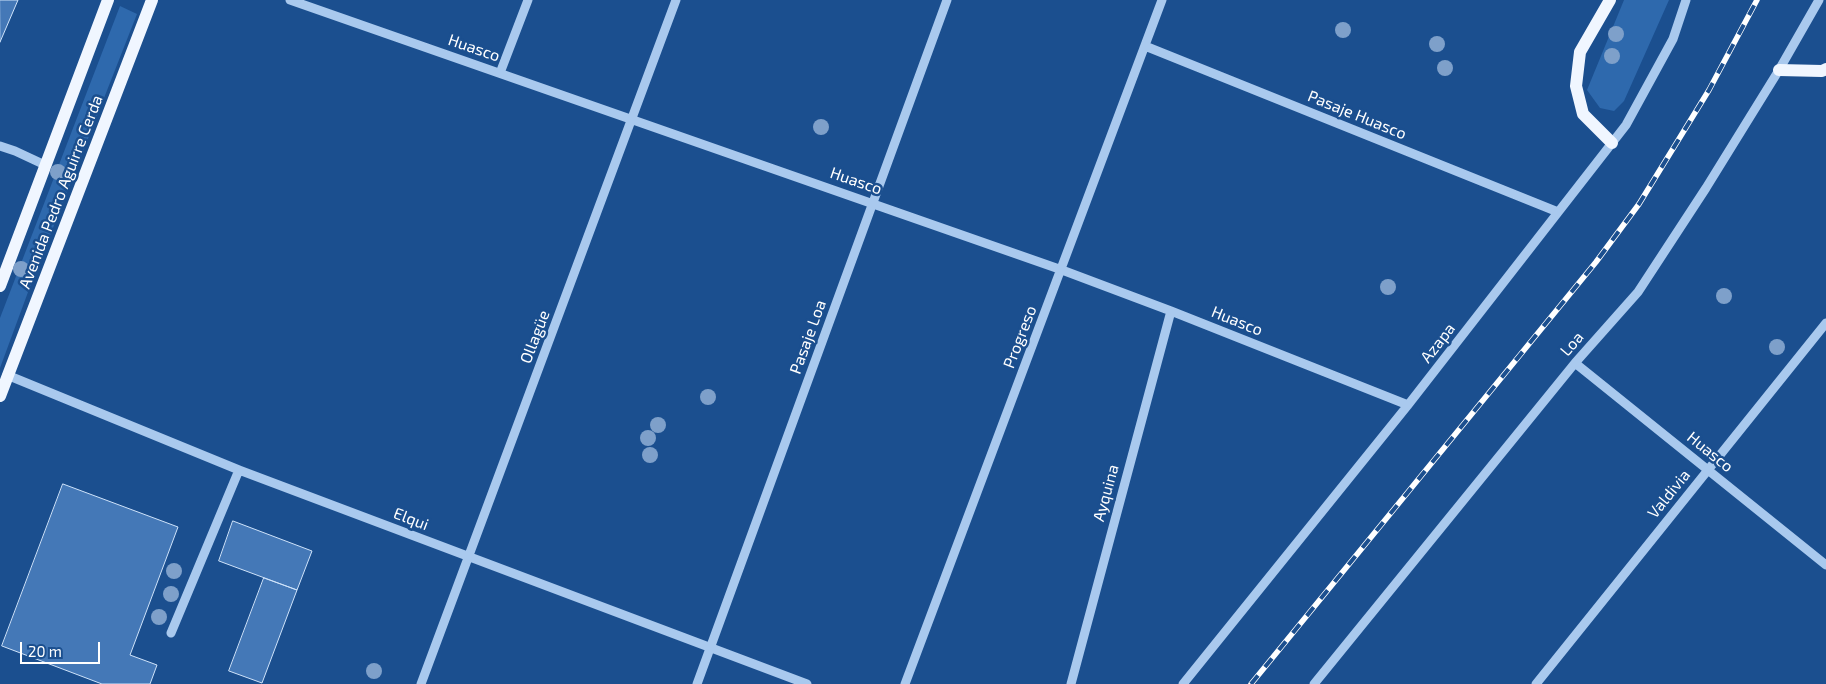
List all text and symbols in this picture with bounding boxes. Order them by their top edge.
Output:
street label: Huasco [446,30,502,66]
street label: Pasaje Huasco [1305,86,1409,144]
street label: Avenida Pedro Aguirre Cerda [15,92,107,292]
street label: Huasco [828,163,884,199]
street label: Pasaje Loa [786,297,830,377]
street label: Huasco [1209,302,1265,340]
street label: Progreso [999,303,1041,371]
street label: Ollagüe [516,308,554,366]
street label: Azapa [1417,319,1459,367]
street label: Loa [1556,328,1588,360]
street label: Huasco [1683,428,1737,476]
street label: Ayquina [1089,462,1123,524]
street label: Valdivia [1644,466,1694,522]
street label: Elqui [391,504,431,534]
scale bar [22,632,102,664]
text: 20 m [28,642,62,660]

